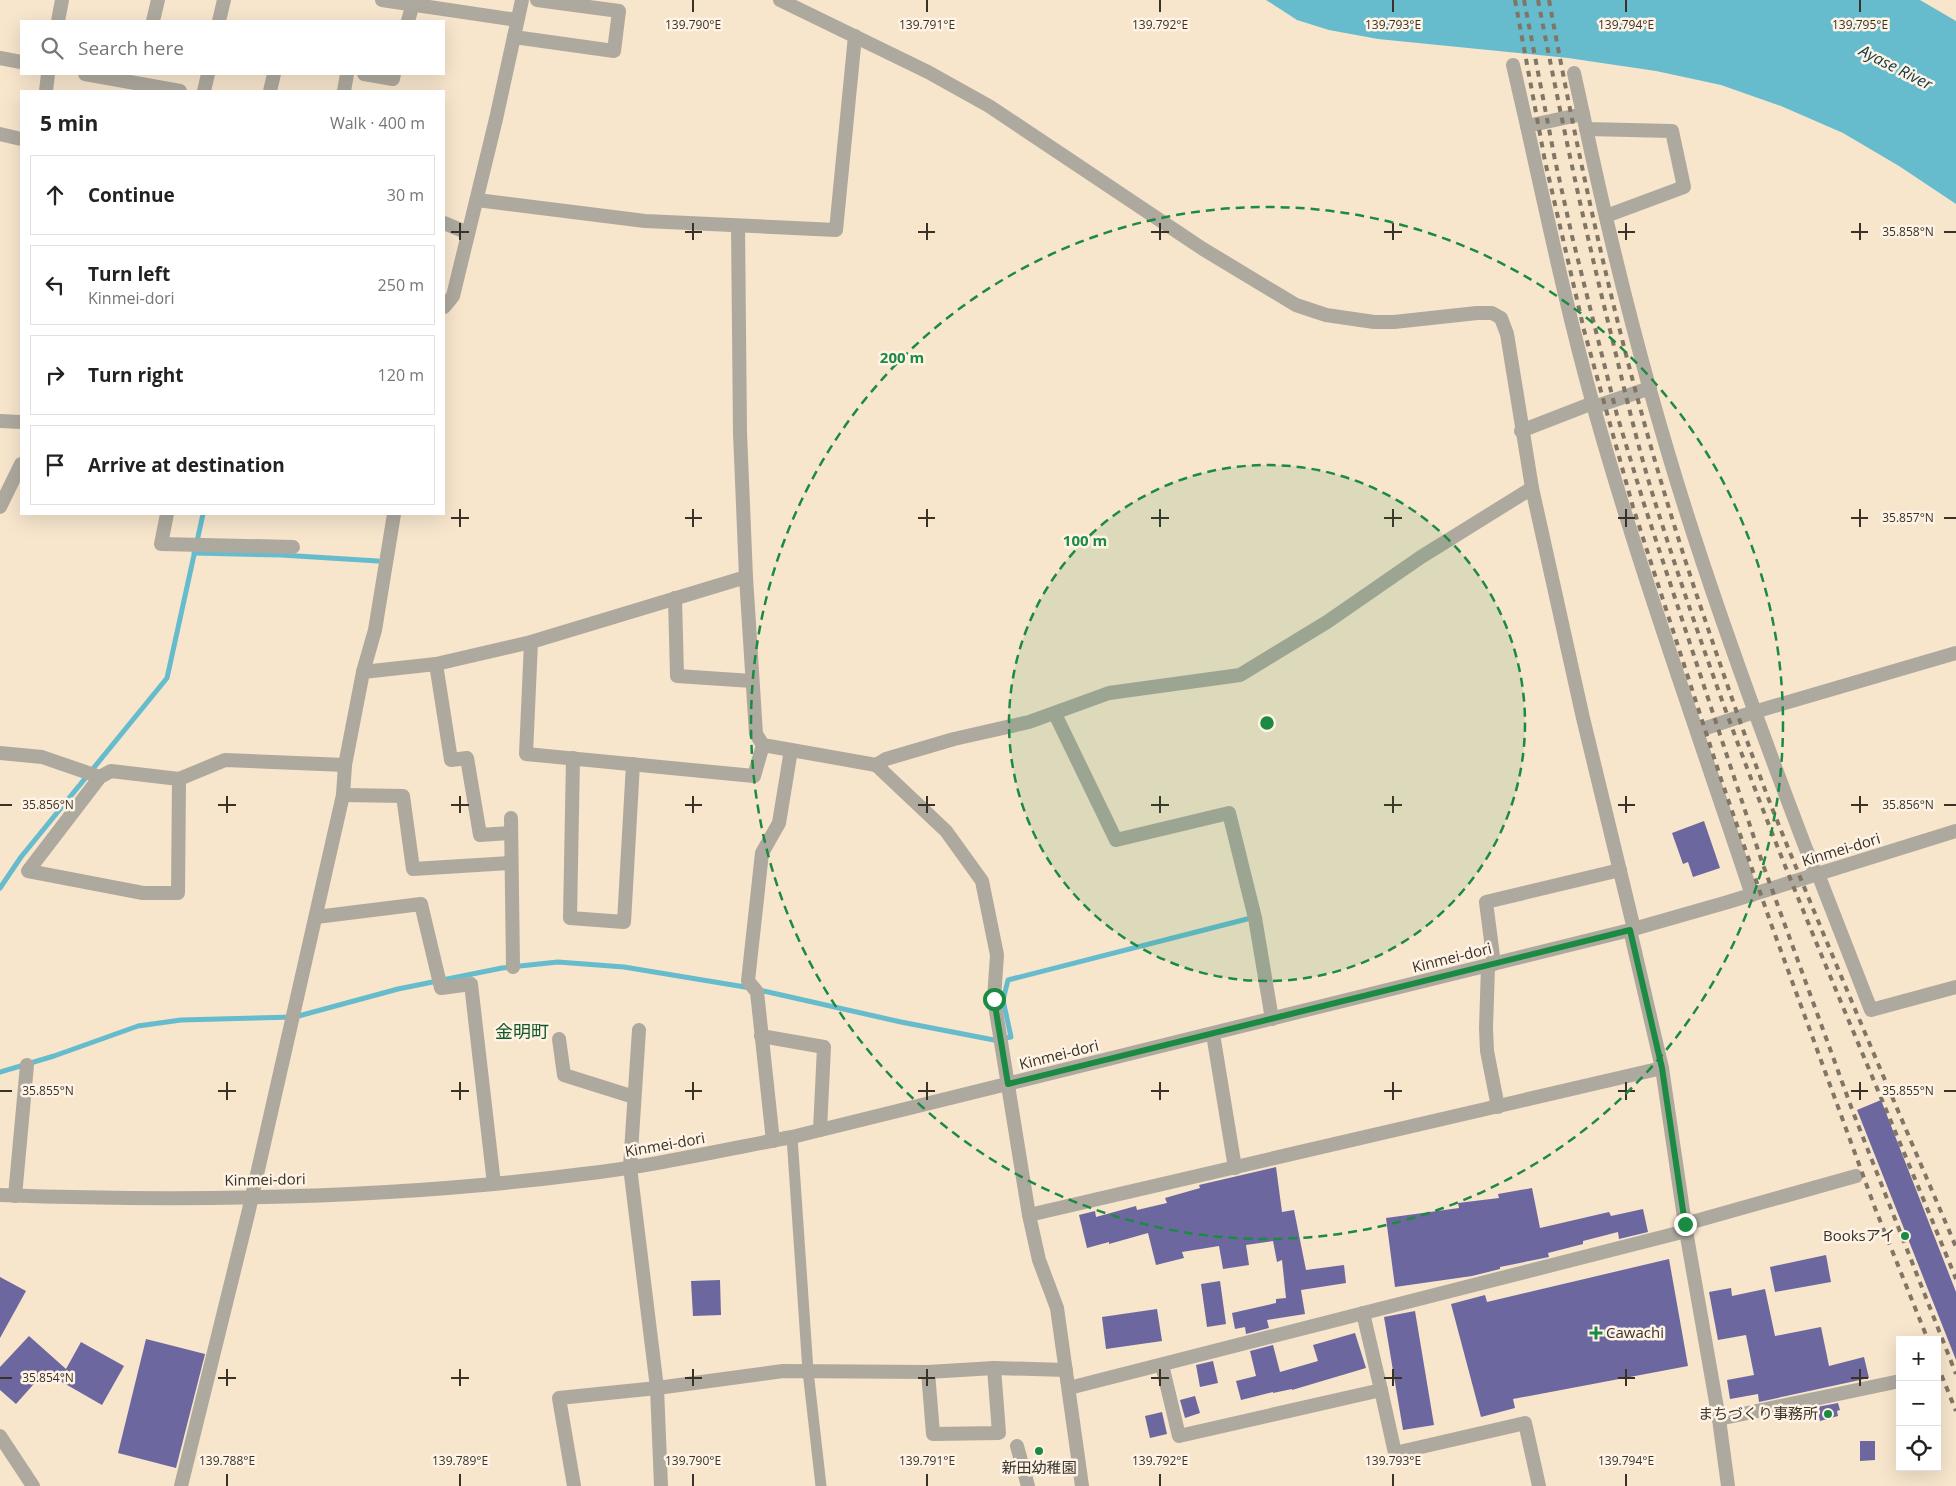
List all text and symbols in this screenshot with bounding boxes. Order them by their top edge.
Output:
text: 139.790°E [665,16,721,33]
text: 139.791°E [899,16,955,33]
text: 139.792°E [1132,16,1188,33]
text: 139.793°E [1365,16,1421,33]
text: 139.794°E [1598,16,1654,33]
text: 139.795°E [1832,16,1888,33]
search box [20,20,445,75]
icon: search [38,34,66,62]
text: Search here [78,35,184,61]
water label: Ayase River [1855,39,1937,95]
text: 5 min [40,109,98,137]
text: Walk · 400 m [330,112,425,134]
icon: ahead [41,181,69,209]
text: Continue [88,182,175,208]
text: 30 m [387,184,424,206]
text: 35.858°N [1882,223,1934,240]
text: Turn left [88,261,170,287]
icon: left [41,271,69,299]
text: 250 m [378,274,424,296]
text: Kinmei-dori [88,287,175,309]
text: 200 m [880,347,924,367]
icon: right [41,361,69,389]
text: Turn right [88,362,183,388]
text: 120 m [378,364,424,386]
icon: arrive [41,451,69,479]
text: Arrive at destination [88,452,285,478]
text: 35.857°N [1882,509,1934,526]
text: 100 m [1063,530,1107,550]
centre of rings [1258,714,1276,732]
text: 35.856°N [22,796,74,813]
text: 35.856°N [1882,796,1934,813]
street label: Kinmei-dori [1799,828,1882,870]
street label: Kinmei-dori [1410,938,1494,977]
route start [983,988,1006,1011]
district label: 金明町 [495,1019,549,1043]
street label: Kinmei-dori [1017,1035,1101,1074]
text: 35.855°N [22,1082,74,1099]
text: 35.855°N [1882,1082,1934,1099]
street label: Kinmei-dori [623,1127,707,1161]
street label: Kinmei-dori [224,1168,306,1190]
route end [1674,1213,1697,1236]
place label: Booksアイ [1823,1225,1895,1245]
marker: Booksアイ [1899,1230,1911,1242]
place label: Cawachi [1606,1322,1664,1342]
marker: Cawachi [1590,1327,1602,1339]
map controls [1896,1336,1941,1471]
button: + [1896,1336,1941,1381]
text: 35.854°N [22,1369,74,1386]
button: − [1896,1381,1941,1426]
place label: まちづくり事務所 [1698,1403,1818,1423]
marker: まちづくり事務所 [1822,1408,1834,1420]
button: locate [1896,1426,1941,1471]
marker: 新田幼稚園 [1033,1445,1045,1457]
text: 139.788°E [199,1452,255,1469]
text: 139.789°E [432,1452,488,1469]
text: 139.790°E [665,1452,721,1469]
text: 139.791°E [899,1452,955,1469]
text: 139.792°E [1132,1452,1188,1469]
text: 139.793°E [1365,1452,1421,1469]
text: 139.794°E [1598,1452,1654,1469]
place label: 新田幼稚園 [1001,1457,1077,1477]

